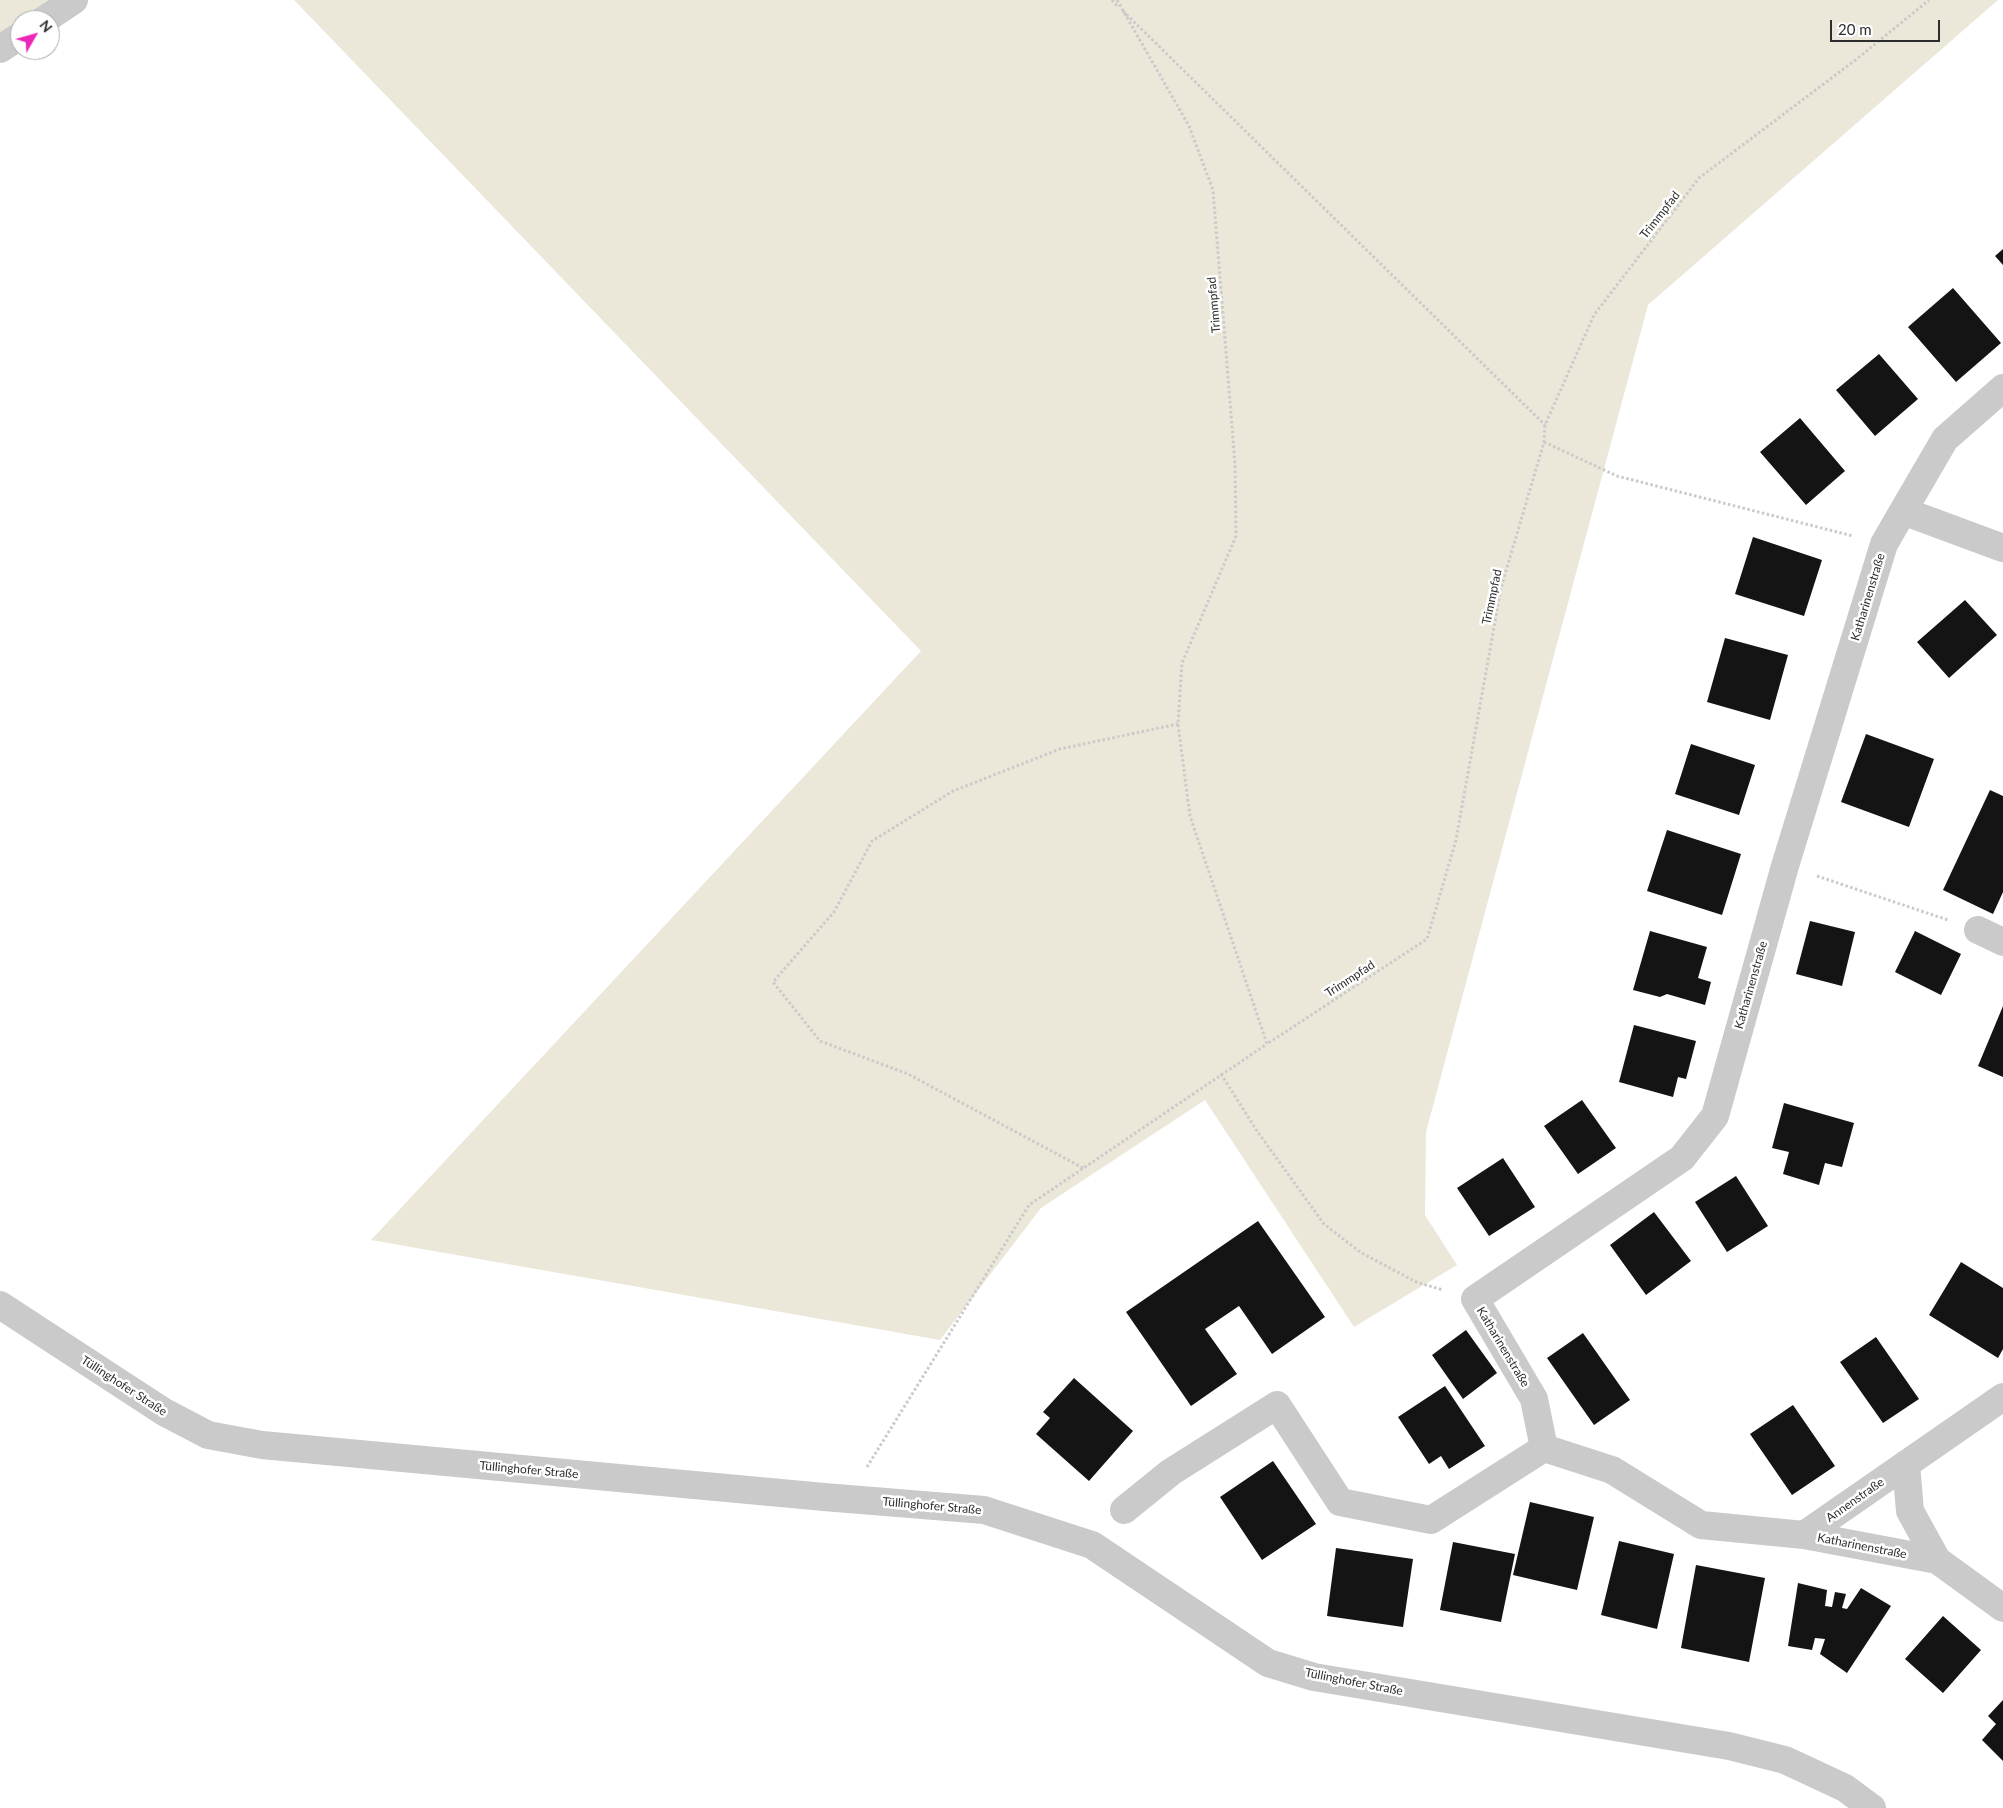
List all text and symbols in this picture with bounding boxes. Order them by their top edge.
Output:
north arrow [10,10,60,60]
scale bar [1833,10,1943,42]
text: N [36,17,56,36]
text: 20 m [1838,20,1872,38]
street label: Trimmpfad [1637,188,1683,242]
street label: Trimmpfad [1204,276,1224,334]
street label: Katharinenstraße [1848,551,1888,643]
street label: Trimmpfad [1479,568,1505,626]
street label: Katharinenstraße [1732,939,1770,1031]
street label: Trimmpfad [1322,958,1378,1000]
street label: Katharinenstraße [1473,1304,1533,1390]
street label: Tüllinghofer Straße [78,1353,170,1419]
street label: Tüllinghofer Straße [479,1459,579,1481]
street label: Annenstraße [1823,1475,1887,1525]
street label: Tüllinghofer Straße [882,1495,982,1517]
street label: Katharinenstraße [1816,1530,1908,1562]
street label: Tüllinghofer Straße [1304,1665,1404,1699]

